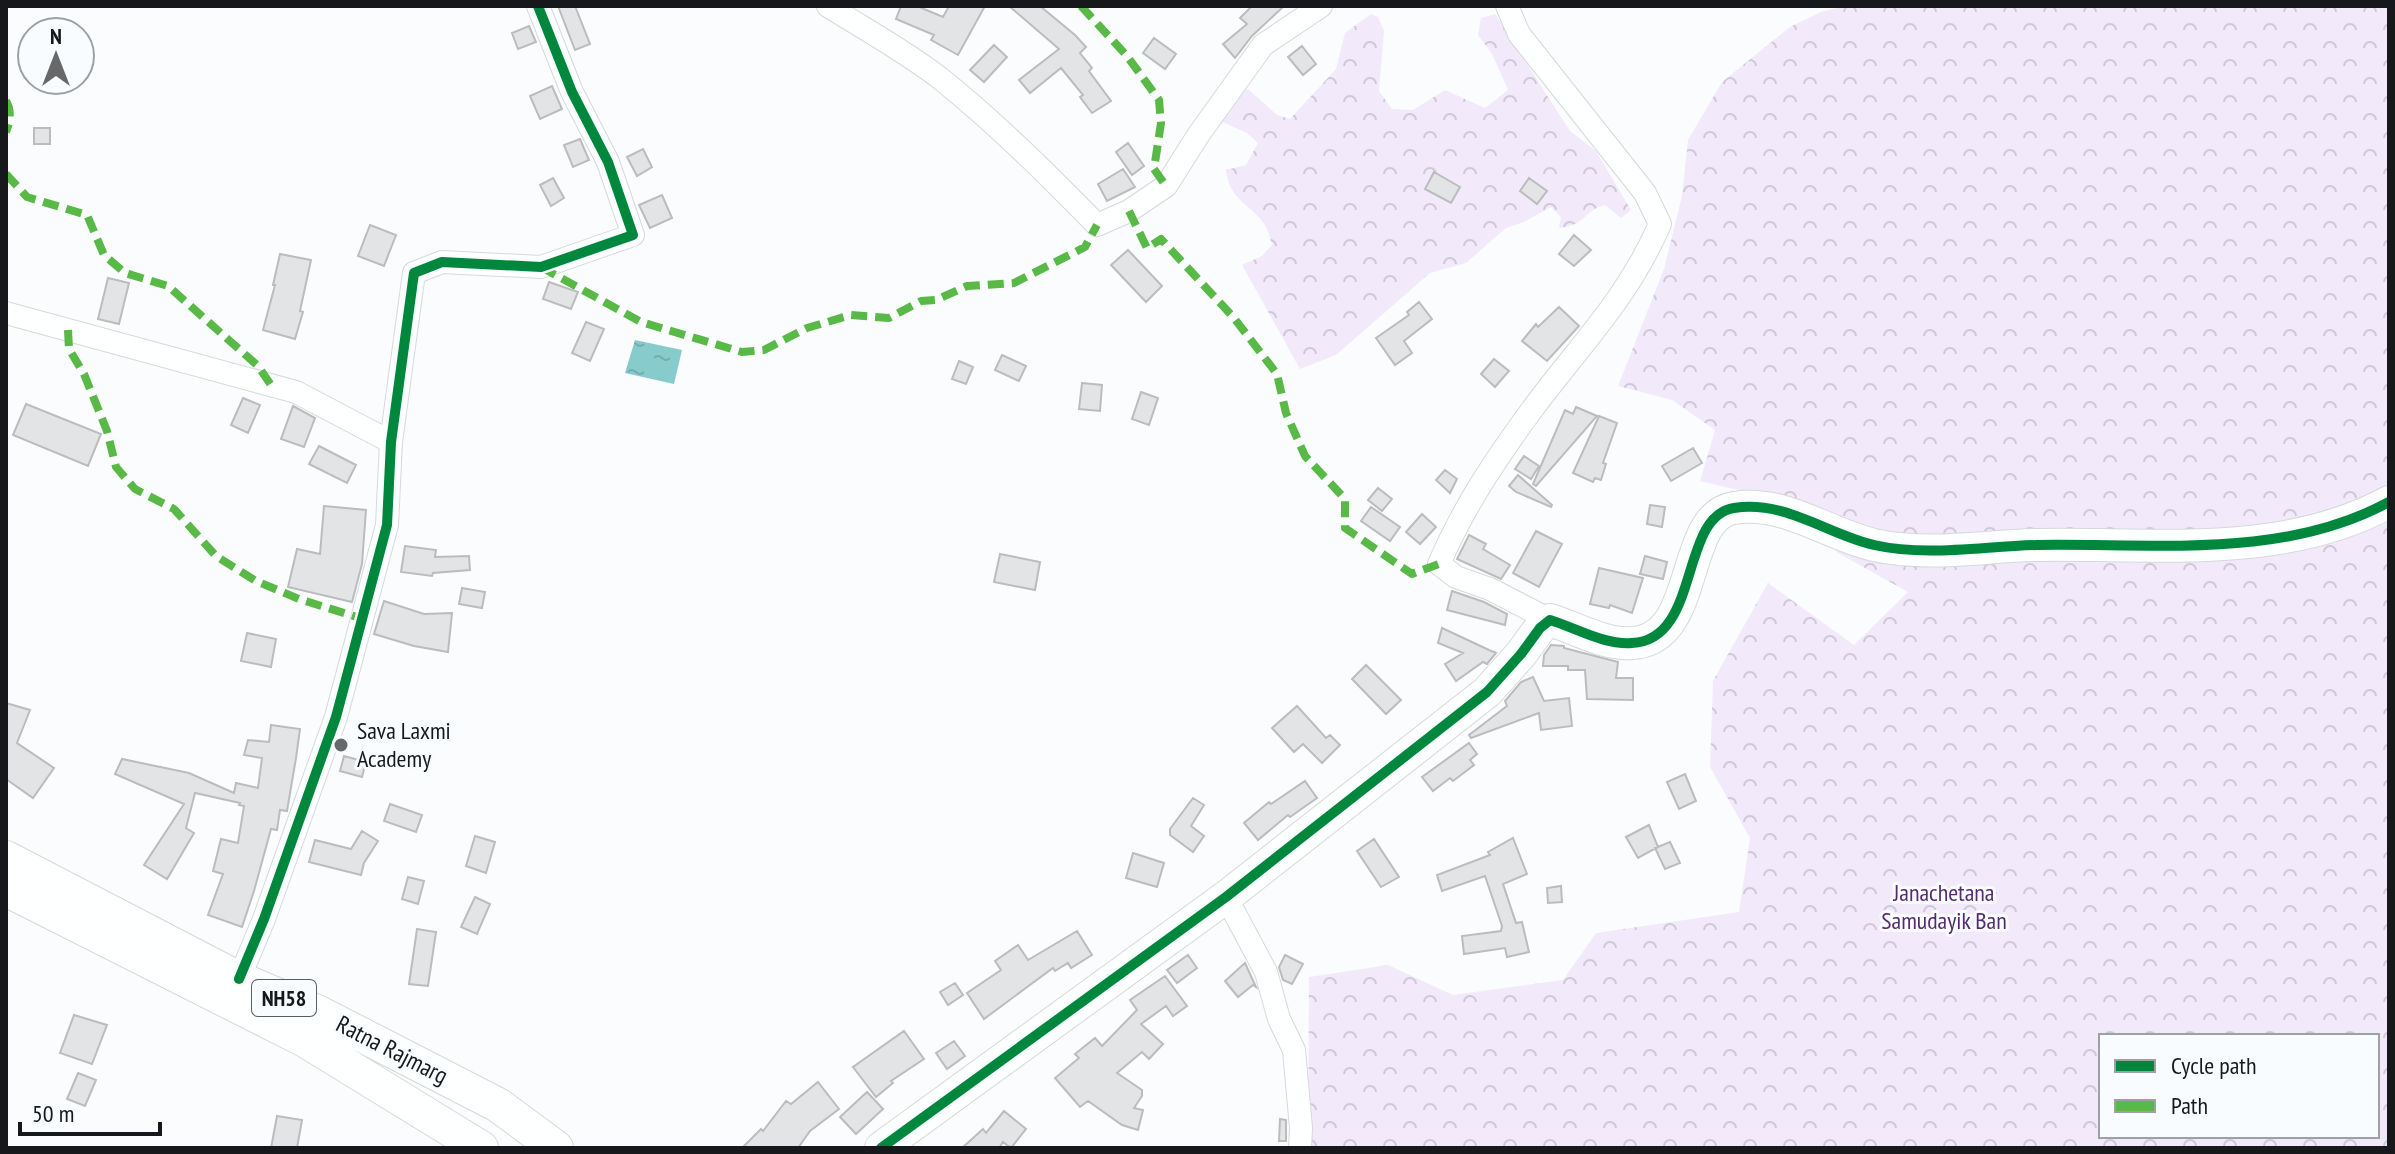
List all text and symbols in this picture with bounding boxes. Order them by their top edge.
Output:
north arrow [16,16,96,96]
text: N [50,22,62,50]
place label: Sava Laxmi Academy [357,715,451,774]
marker: Sava Laxmi Academy [332,736,350,754]
park label: Janachetana Samudayik Ban [1881,877,2007,936]
road number: NH58 [252,980,316,1016]
street label: Ratna Rajmarg [331,1008,453,1091]
legend [2099,1034,2379,1138]
text: Cycle path [2171,1050,2257,1081]
scale bar [20,1086,160,1136]
text: Path [2171,1090,2208,1121]
text: 50 m [32,1098,74,1129]

